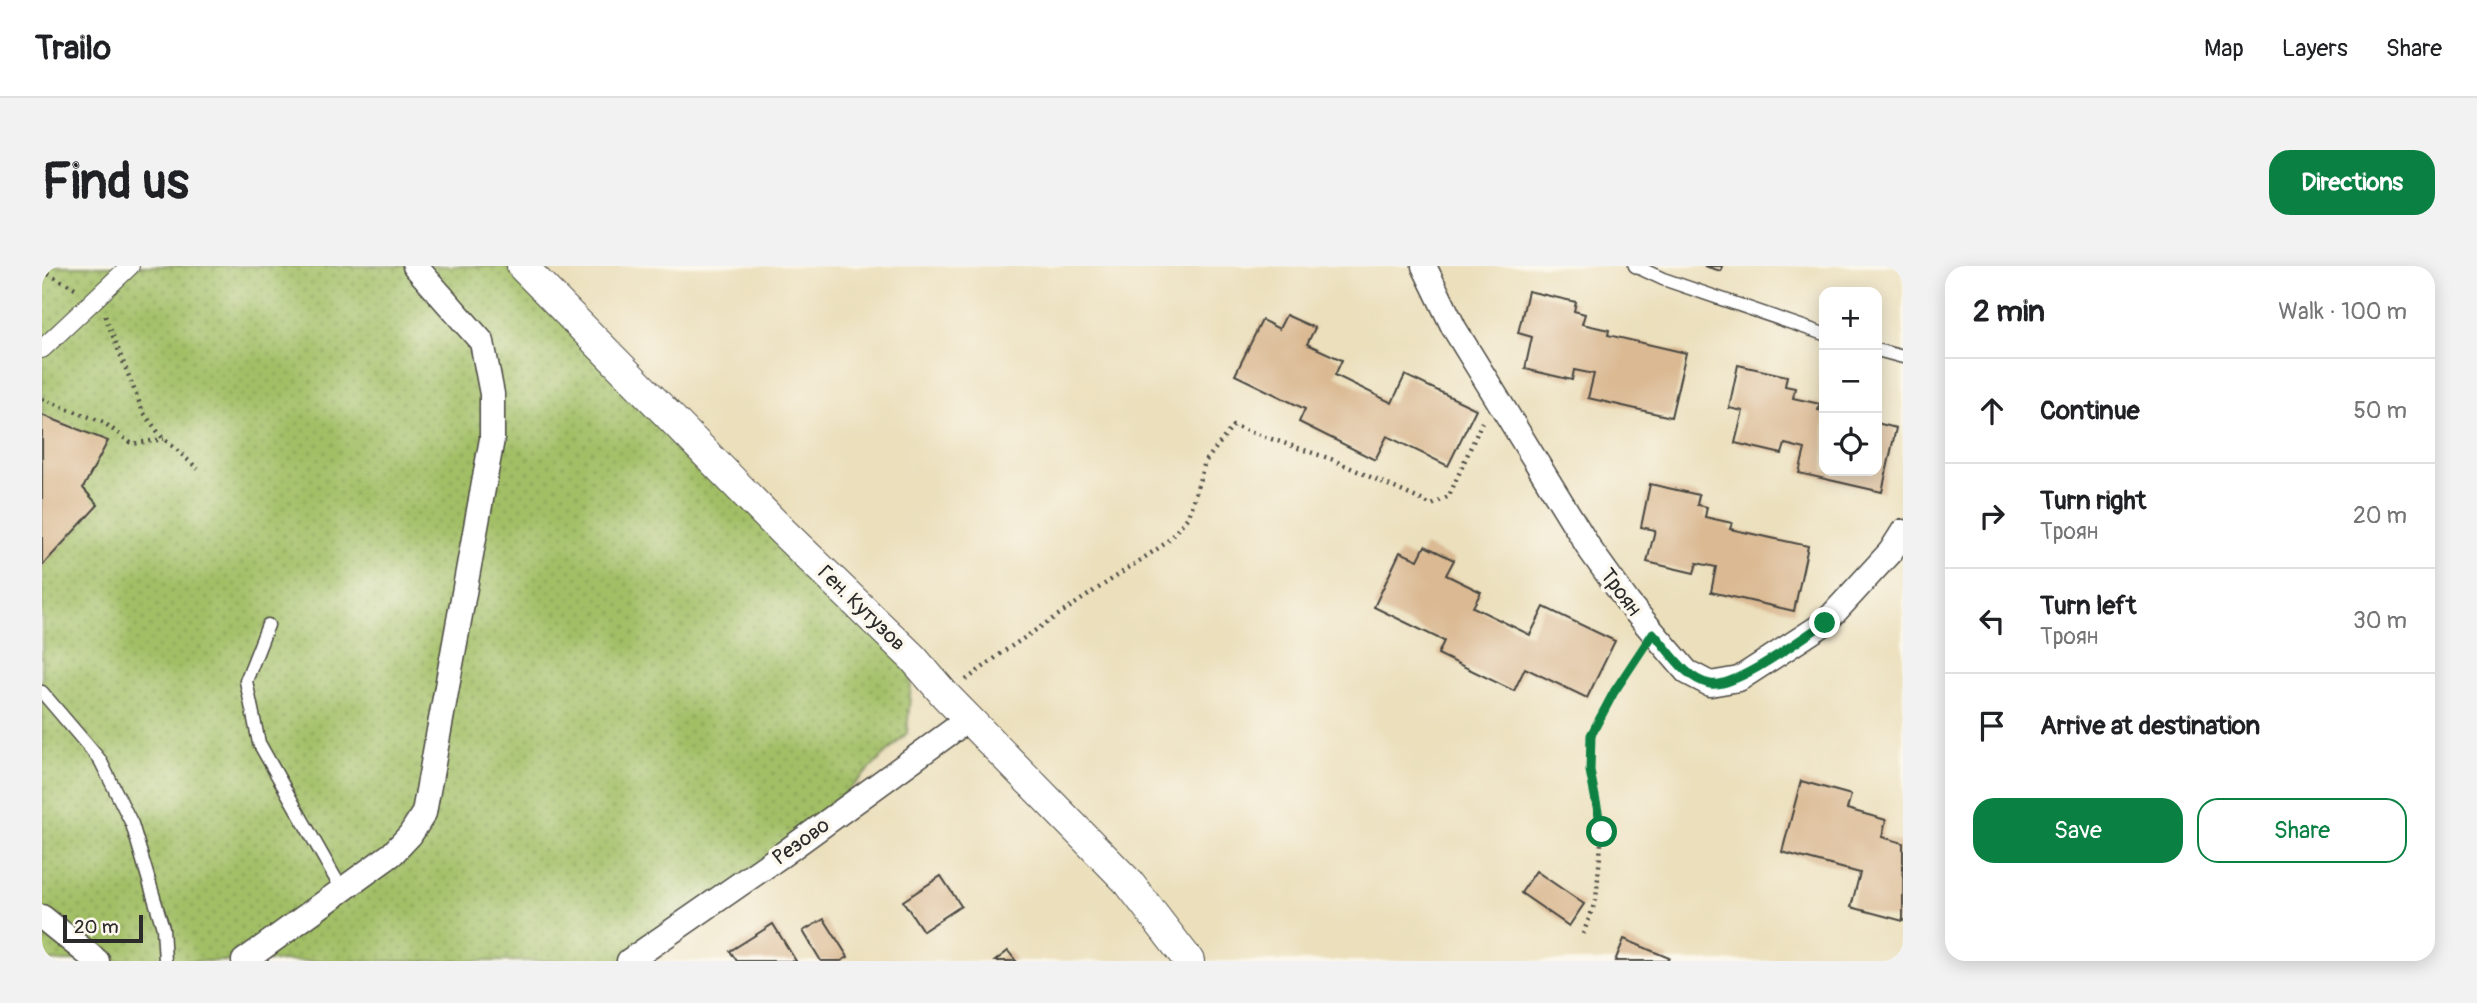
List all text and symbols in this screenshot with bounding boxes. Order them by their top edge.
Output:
text: Trailo [35,28,111,69]
text: Map [2204,34,2244,63]
text: Layers [2282,34,2348,63]
text: Share [2386,34,2442,63]
button: Directions [2269,150,2435,215]
text: Find us [42,152,189,213]
map controls [1819,287,1882,476]
button: + [1819,287,1882,350]
text: 2 min [1973,293,2045,330]
text: Walk · 100 m [2278,297,2407,326]
button: − [1819,350,1882,413]
icon: ahead [1973,392,2011,430]
text: Continue [2040,395,2140,427]
text: 50 m [2353,396,2407,425]
button: locate [1819,413,1882,476]
text: Turn right [2040,485,2146,517]
icon: right [1973,497,2011,535]
text: 20 m [2353,501,2407,530]
text: Троян [2040,517,2098,546]
street label: Ген. Кутузов [812,560,911,657]
street label: Троян [1594,563,1647,622]
text: Turn left [2040,590,2136,622]
icon: left [1973,602,2011,640]
text: 30 m [2353,606,2407,635]
route end [1809,607,1840,638]
text: Троян [2040,622,2098,651]
icon: arrive [1973,707,2011,745]
text: Arrive at destination [2040,710,2260,742]
button: Save [1973,798,2183,863]
button: Share [2197,798,2407,863]
street label: Резово [768,812,835,871]
route start [1586,816,1617,847]
scale bar [63,912,144,944]
text: 20 m [74,915,119,939]

